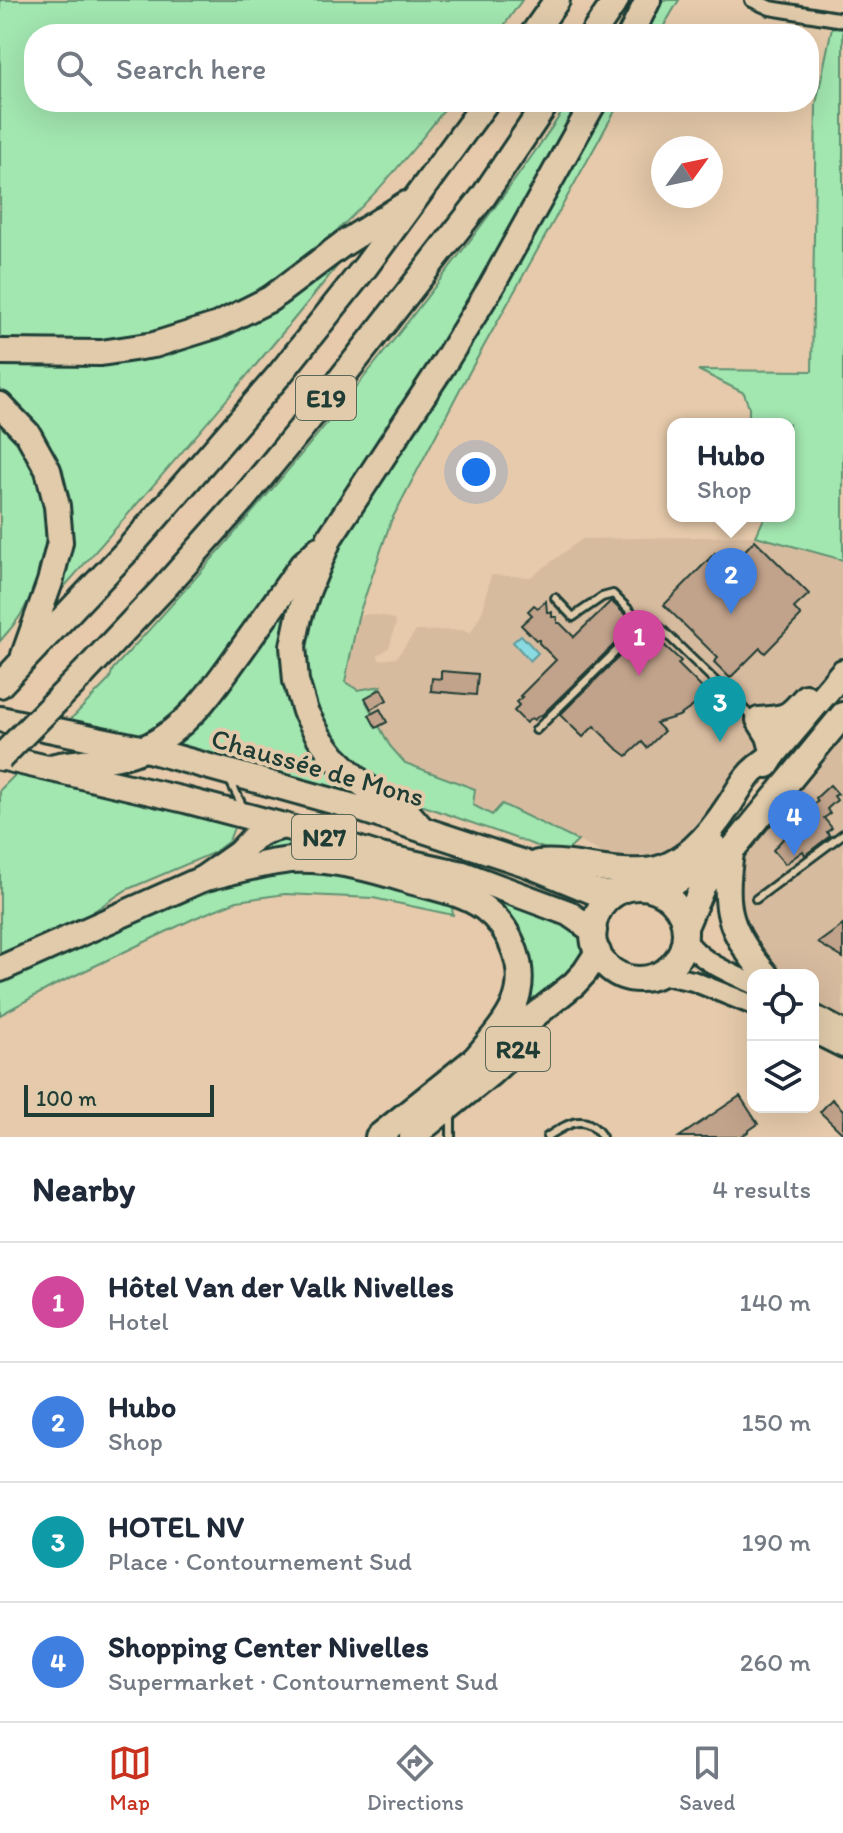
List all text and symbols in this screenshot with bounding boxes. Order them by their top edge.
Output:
search box [24,24,819,112]
icon: search [52,46,96,90]
text: Search here [116,50,266,87]
north arrow [651,136,723,208]
road number: E19 [296,376,356,420]
popup [667,418,795,522]
text: Hubo [697,436,765,473]
your location [456,452,496,492]
text: Shop [697,473,752,505]
pin: 2 [705,548,757,614]
pin: 1 [613,610,665,676]
pin: 3 [694,676,746,742]
street label: Chaussée de Mons [208,720,428,814]
pin: 4 [768,790,820,856]
road number: N27 [292,815,356,859]
map controls [747,969,819,1113]
button: locate [747,969,819,1041]
road number: R24 [486,1027,550,1071]
button: layers [747,1041,819,1113]
scale bar [24,1081,214,1117]
text: 100 m [36,1085,97,1112]
text: Nearby [32,1169,135,1210]
text: 4 results [712,1173,811,1205]
text: Hôtel Van der Valk Nivelles [108,1268,454,1305]
text: 1 [52,1286,64,1318]
text: 140 m [740,1286,811,1318]
text: Hotel [108,1305,169,1337]
text: Hubo [108,1388,176,1425]
text: 2 [51,1406,65,1438]
text: 150 m [742,1406,811,1438]
text: Shop [108,1425,163,1457]
text: HOTEL NV [108,1508,244,1545]
text: 3 [51,1526,65,1558]
text: 190 m [742,1526,811,1558]
text: Place · Contournement Sud [108,1545,412,1577]
text: Shopping Center Nivelles [108,1628,429,1665]
text: 4 [50,1646,66,1678]
text: 260 m [740,1646,811,1678]
text: Supermarket · Contournement Sud [108,1665,498,1697]
tab: Map [108,1741,152,1816]
tab: Directions [367,1741,464,1816]
tab: Saved [679,1741,735,1816]

